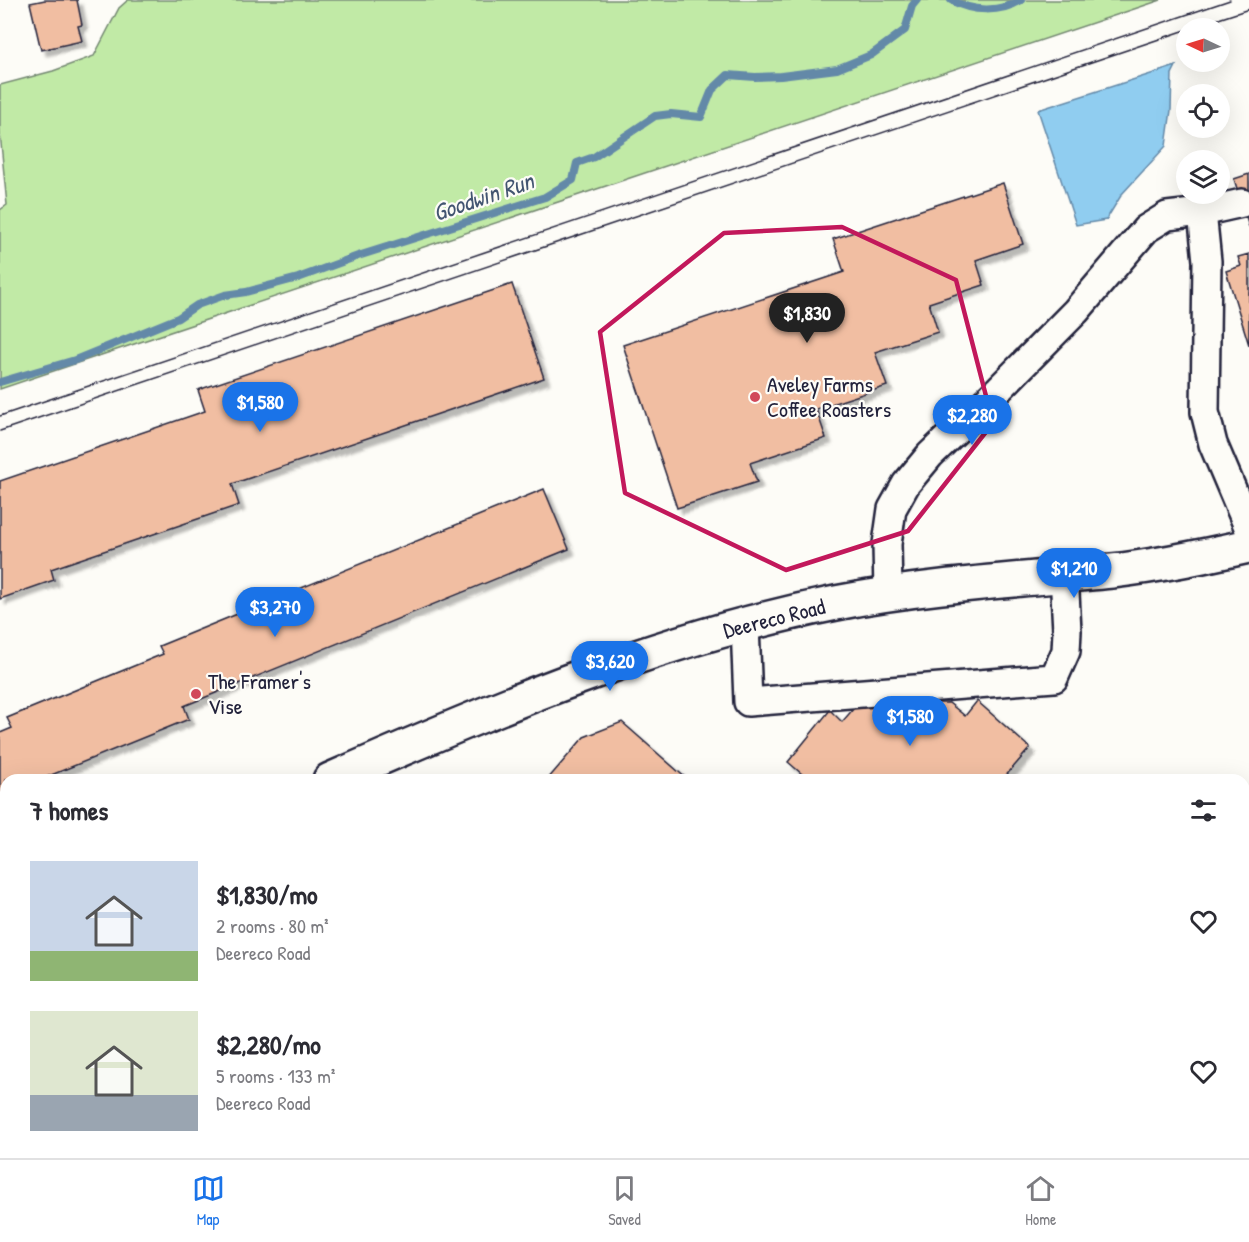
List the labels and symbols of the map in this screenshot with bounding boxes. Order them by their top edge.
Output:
north arrow [1176,18,1230,72]
water label: Goodwin Run [428,163,540,228]
pin: $1,830 [758,293,856,344]
place label: Aveley Farms Coffee Roasters [767,369,891,424]
pin: $1,580 [211,382,309,433]
marker: Aveley Farms Coffee Roasters [748,390,762,404]
pin: $2,280 [923,395,1021,446]
pin: $1,210 [1025,548,1123,599]
pin: $3,270 [226,587,324,638]
street label: Deereco Road [720,591,828,645]
pin: $3,620 [561,641,659,692]
place label: The Framer's Vise [208,666,311,721]
marker: The Framer's Vise [189,687,203,701]
pin: $1,580 [861,696,959,747]

